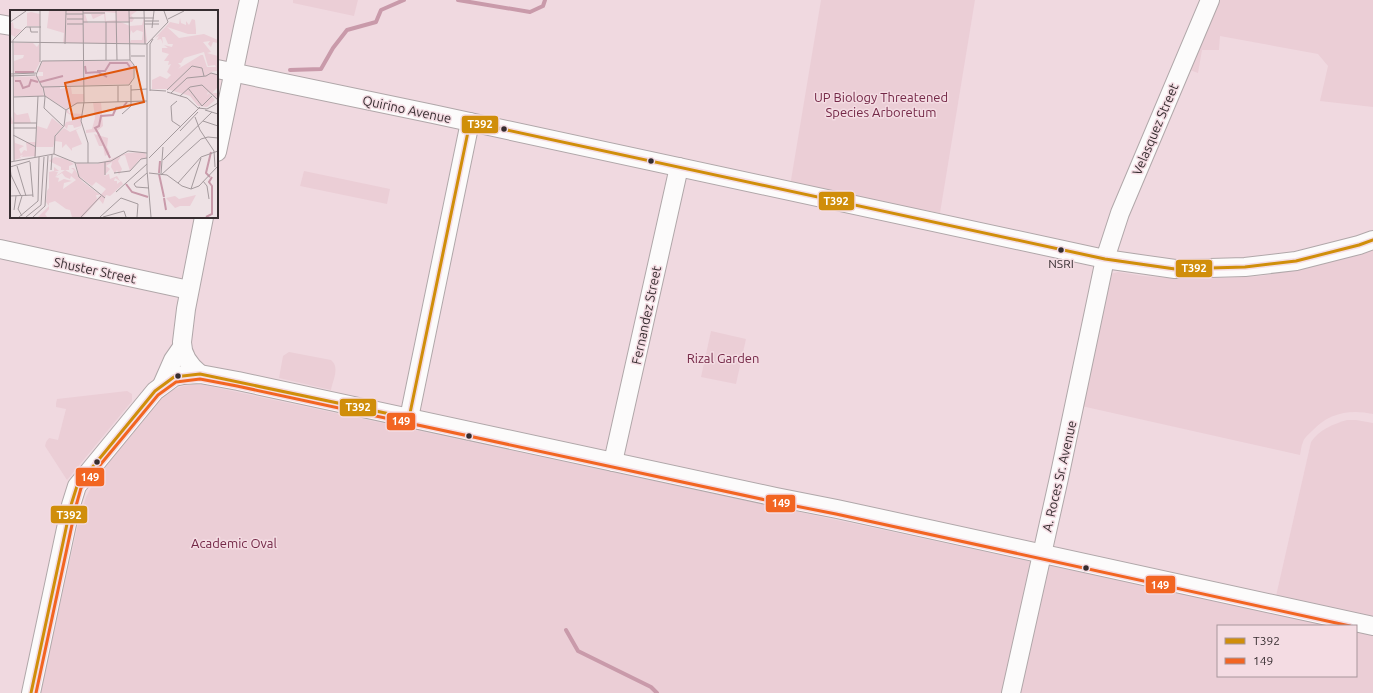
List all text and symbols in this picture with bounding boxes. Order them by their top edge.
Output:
inset map [10,10,218,218]
street label: Velasquez Street [1129,81,1181,177]
park label: UP Biology Threatened Species Arboretum [814,90,948,119]
street label: Quirino Avenue [361,93,453,126]
line badge: T392 [461,115,499,134]
text: T392 [467,118,493,130]
unlabelled marker [499,124,509,134]
unlabelled marker [646,156,656,166]
line badge: T392 [818,191,855,211]
text: T392 [823,195,849,207]
marker: NSRI [1056,245,1066,255]
street label: Shuster Street [53,254,137,286]
place label: NSRI [1048,257,1074,270]
line badge: T392 [1175,259,1213,278]
text: T392 [1181,262,1207,274]
street label: Fernandez Street [629,264,663,366]
park label: Rizal Garden [687,351,759,365]
unlabelled marker [173,371,183,381]
line badge: T392 [339,398,377,417]
text: T392 [345,401,371,413]
line badge: 149 [386,412,416,431]
text: 149 [392,415,410,427]
street label: A. Roces Sr. Avenue [1039,419,1079,533]
unlabelled marker [464,431,474,441]
unlabelled marker [92,457,102,467]
line badge: 149 [75,467,105,487]
text: 149 [81,471,99,483]
line badge: 149 [765,494,796,513]
text: 149 [772,497,790,509]
line badge: T392 [50,505,88,524]
text: T392 [56,509,82,521]
park label: Academic Oval [191,536,277,550]
unlabelled marker [1081,563,1091,573]
line badge: 149 [1145,575,1176,594]
text: 149 [1151,579,1169,591]
legend [1217,625,1357,677]
text: T392 [1253,634,1280,647]
text: 149 [1253,654,1273,667]

